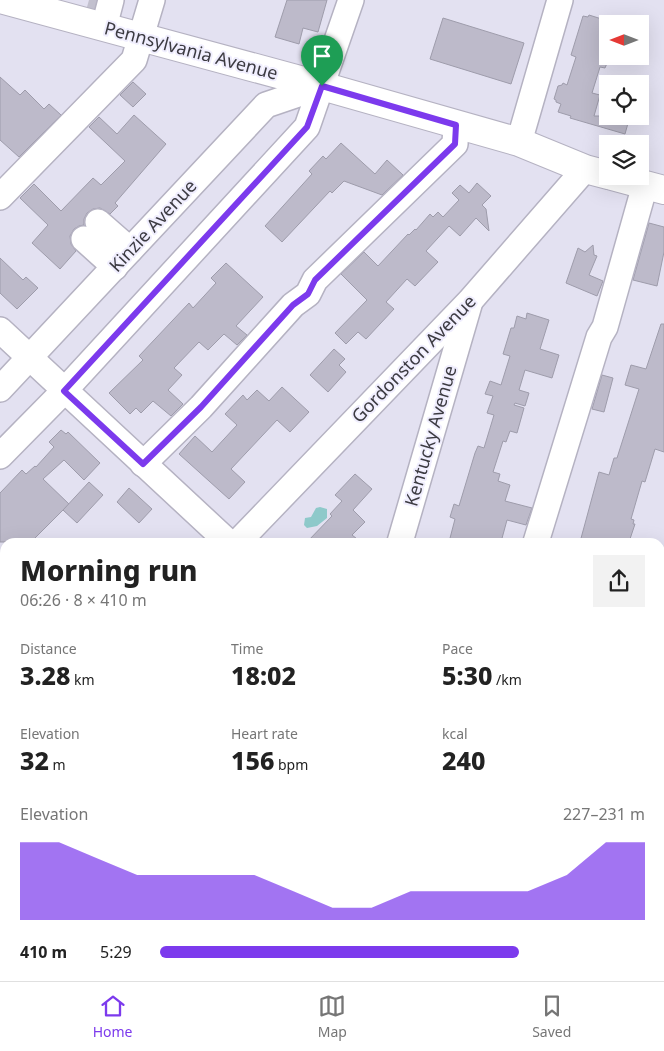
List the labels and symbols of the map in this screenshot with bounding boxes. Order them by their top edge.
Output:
street label: Pennsylvania Avenue [102,15,281,85]
north arrow [599,15,649,65]
pin [301,35,343,86]
street label: Kinzie Avenue [103,174,201,277]
street label: Gordonston Avenue [346,289,481,427]
street label: Kentucky Avenue [398,363,462,509]

